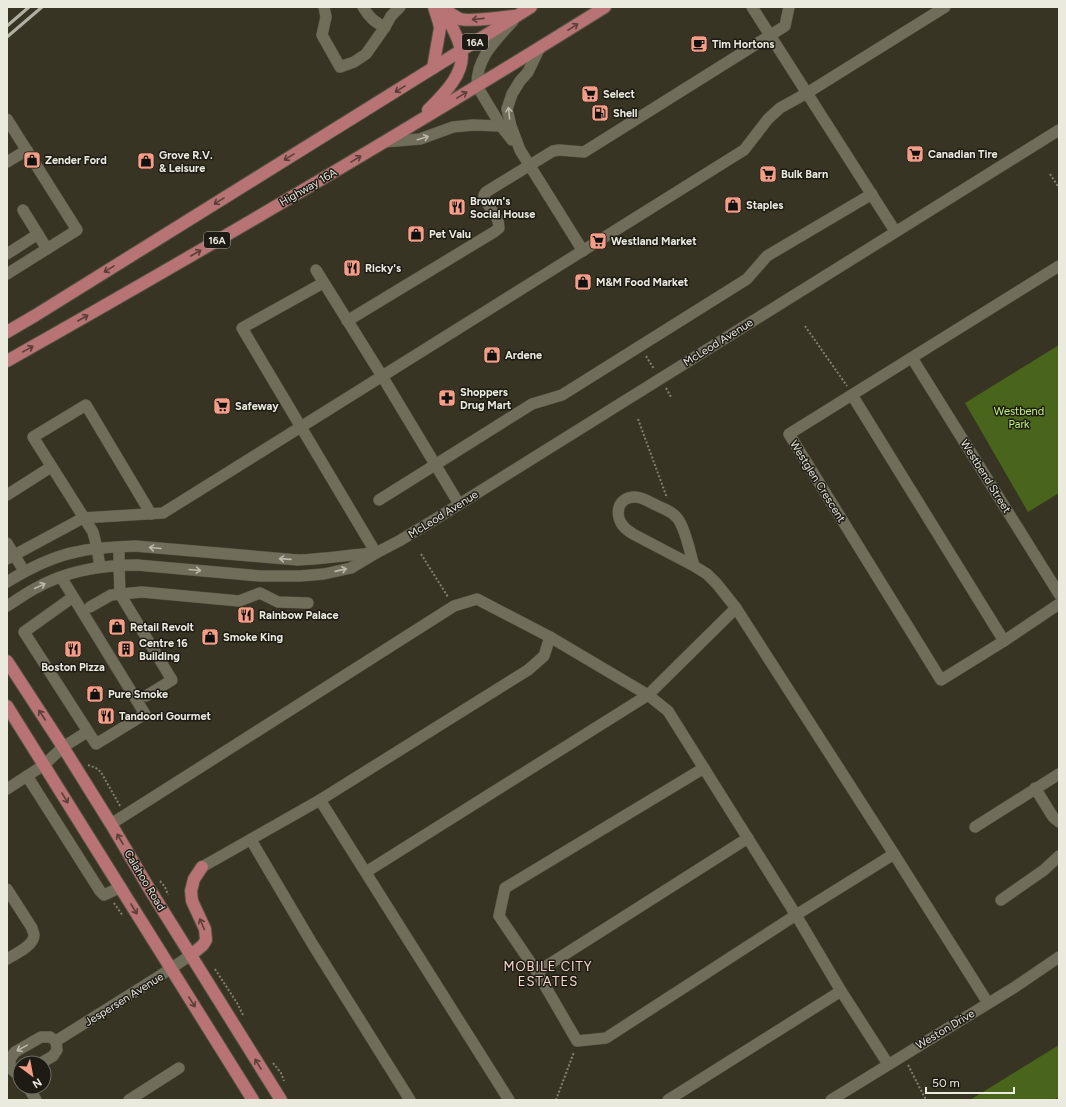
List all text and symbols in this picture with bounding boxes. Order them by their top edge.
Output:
one-way arrow [472,15,485,23]
one-way arrow [567,23,578,31]
road number: 16A [462,34,488,50]
cafe icon: Tim Hortons [689,34,709,54]
place label: Tim Hortons [712,38,774,51]
supermarket icon: Select [580,84,600,104]
one-way arrow [394,85,406,93]
place label: Select [603,88,636,101]
one-way arrow [456,91,467,99]
fuel station icon: Shell [590,103,610,123]
one-way arrow [505,107,512,120]
place label: Shell [613,107,638,120]
one-way arrow [416,134,429,141]
supermarket icon: Canadian Tire [905,144,925,164]
place label: Canadian Tire [928,148,998,161]
place label: Grove R.V. & Leisure [159,149,213,175]
shop icon: Zender Ford [22,150,42,170]
shop icon: Grove R.V. & Leisure [136,151,156,171]
one-way arrow [284,153,295,161]
place label: Zender Ford [45,154,107,167]
one-way arrow [350,155,361,163]
supermarket icon: Bulk Barn [758,164,778,184]
street label: Highway 16A [277,166,340,209]
place label: Bulk Barn [781,168,828,181]
place label: Brown's Social House [470,195,535,221]
shop icon: Staples [723,195,743,215]
one-way arrow [213,197,225,205]
restaurant icon: Brown's Social House [447,197,467,217]
place label: Staples [746,199,783,212]
shop icon: Pet Valu [406,224,426,244]
place label: Pet Valu [429,228,471,241]
supermarket icon: Westland Market [588,231,608,251]
road number: 16A [204,232,230,248]
place label: Westland Market [611,235,697,248]
one-way arrow [190,249,202,257]
restaurant icon: Ricky's [342,258,362,278]
place label: Ricky's [365,262,401,275]
one-way arrow [103,266,115,274]
shop icon: M&M Food Market [573,272,593,292]
place label: M&M Food Market [596,276,689,289]
one-way arrow [77,313,89,321]
street label: McLeod Avenue [681,316,756,369]
one-way arrow [22,345,34,353]
shop icon: Ardene [482,345,502,365]
place label: Ardene [505,349,542,362]
place label: Shoppers Drug Mart [460,386,512,412]
pharmacy icon: Shoppers Drug Mart [437,388,457,408]
supermarket icon: Safeway [212,396,232,416]
place label: Safeway [235,400,279,413]
park label: Westbend Park [994,405,1044,431]
street label: Westbend Street [958,437,1013,515]
street label: Westglen Crescent [787,438,848,525]
street label: McLeod Avenue [406,488,481,541]
one-way arrow [149,545,162,552]
one-way arrow [279,556,292,563]
one-way arrow [334,566,347,574]
one-way arrow [188,567,201,574]
one-way arrow [34,582,46,589]
restaurant icon: Rainbow Palace [236,605,256,625]
place label: Rainbow Palace [259,609,339,622]
shop icon: Retail Revolt [107,617,127,637]
place label: Retail Revolt [130,621,195,634]
shop icon: Smoke King [200,627,220,647]
place label: Smoke King [223,631,283,644]
place label: Centre 16 Building [139,637,188,663]
restaurant icon: Boston Pizza [63,639,83,659]
building icon: Centre 16 Building [116,639,136,659]
place label: Boston Pizza [41,661,105,674]
shop icon: Pure Smoke [85,684,105,704]
place label: Pure Smoke [108,688,168,701]
restaurant icon: Tandoori Gourmet [96,706,116,726]
one-way arrow [38,710,46,721]
place label: Tandoori Gourmet [119,710,211,723]
one-way arrow [61,792,69,804]
one-way arrow [116,833,124,845]
street label: Calahoo Road [121,848,168,913]
one-way arrow [131,903,139,915]
one-way arrow [198,918,205,930]
district label: MOBILE CITY ESTATES [503,959,593,989]
street label: Jespersen Avenue [83,970,166,1029]
one-way arrow [188,996,196,1007]
street label: Weston Drive [914,1007,977,1052]
one-way arrow [16,1044,28,1052]
north arrow [12,1055,52,1095]
one-way arrow [254,1058,262,1070]
scale bar [926,1069,1014,1095]
text: N [30,1075,44,1091]
text: 50 m [932,1076,960,1090]

